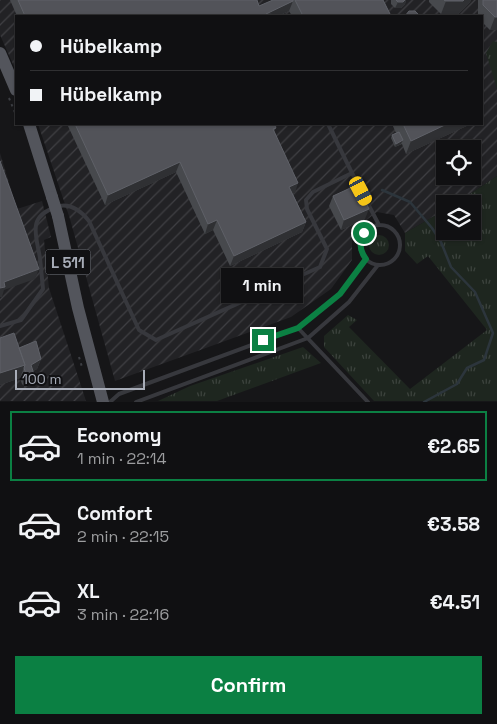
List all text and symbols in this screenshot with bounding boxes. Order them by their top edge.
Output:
text: Hübelkamp [60,34,162,59]
text: Hübelkamp [60,82,162,107]
map controls [436,140,481,240]
button: locate [436,140,481,185]
car [347,174,374,208]
button: layers [436,195,481,240]
route start [353,222,375,244]
road number: L 511 [46,250,90,274]
callout: 1 min [222,268,304,302]
text: 1 min [242,275,282,296]
route end [252,329,274,351]
scale bar [15,367,145,390]
text: 100 m [22,370,61,388]
text: Economy [77,423,161,448]
icon: car [17,424,62,469]
text: €2.65 [427,434,480,459]
text: 1 min · 22:14 [77,448,167,469]
text: Comfort [77,501,153,526]
icon: car [17,502,62,547]
text: €3.58 [427,512,480,537]
text: 2 min · 22:15 [77,526,169,547]
text: XL [77,579,100,604]
icon: car [17,580,62,625]
text: €4.51 [430,590,480,615]
text: 3 min · 22:16 [77,604,169,625]
button: Confirm [15,656,482,714]

